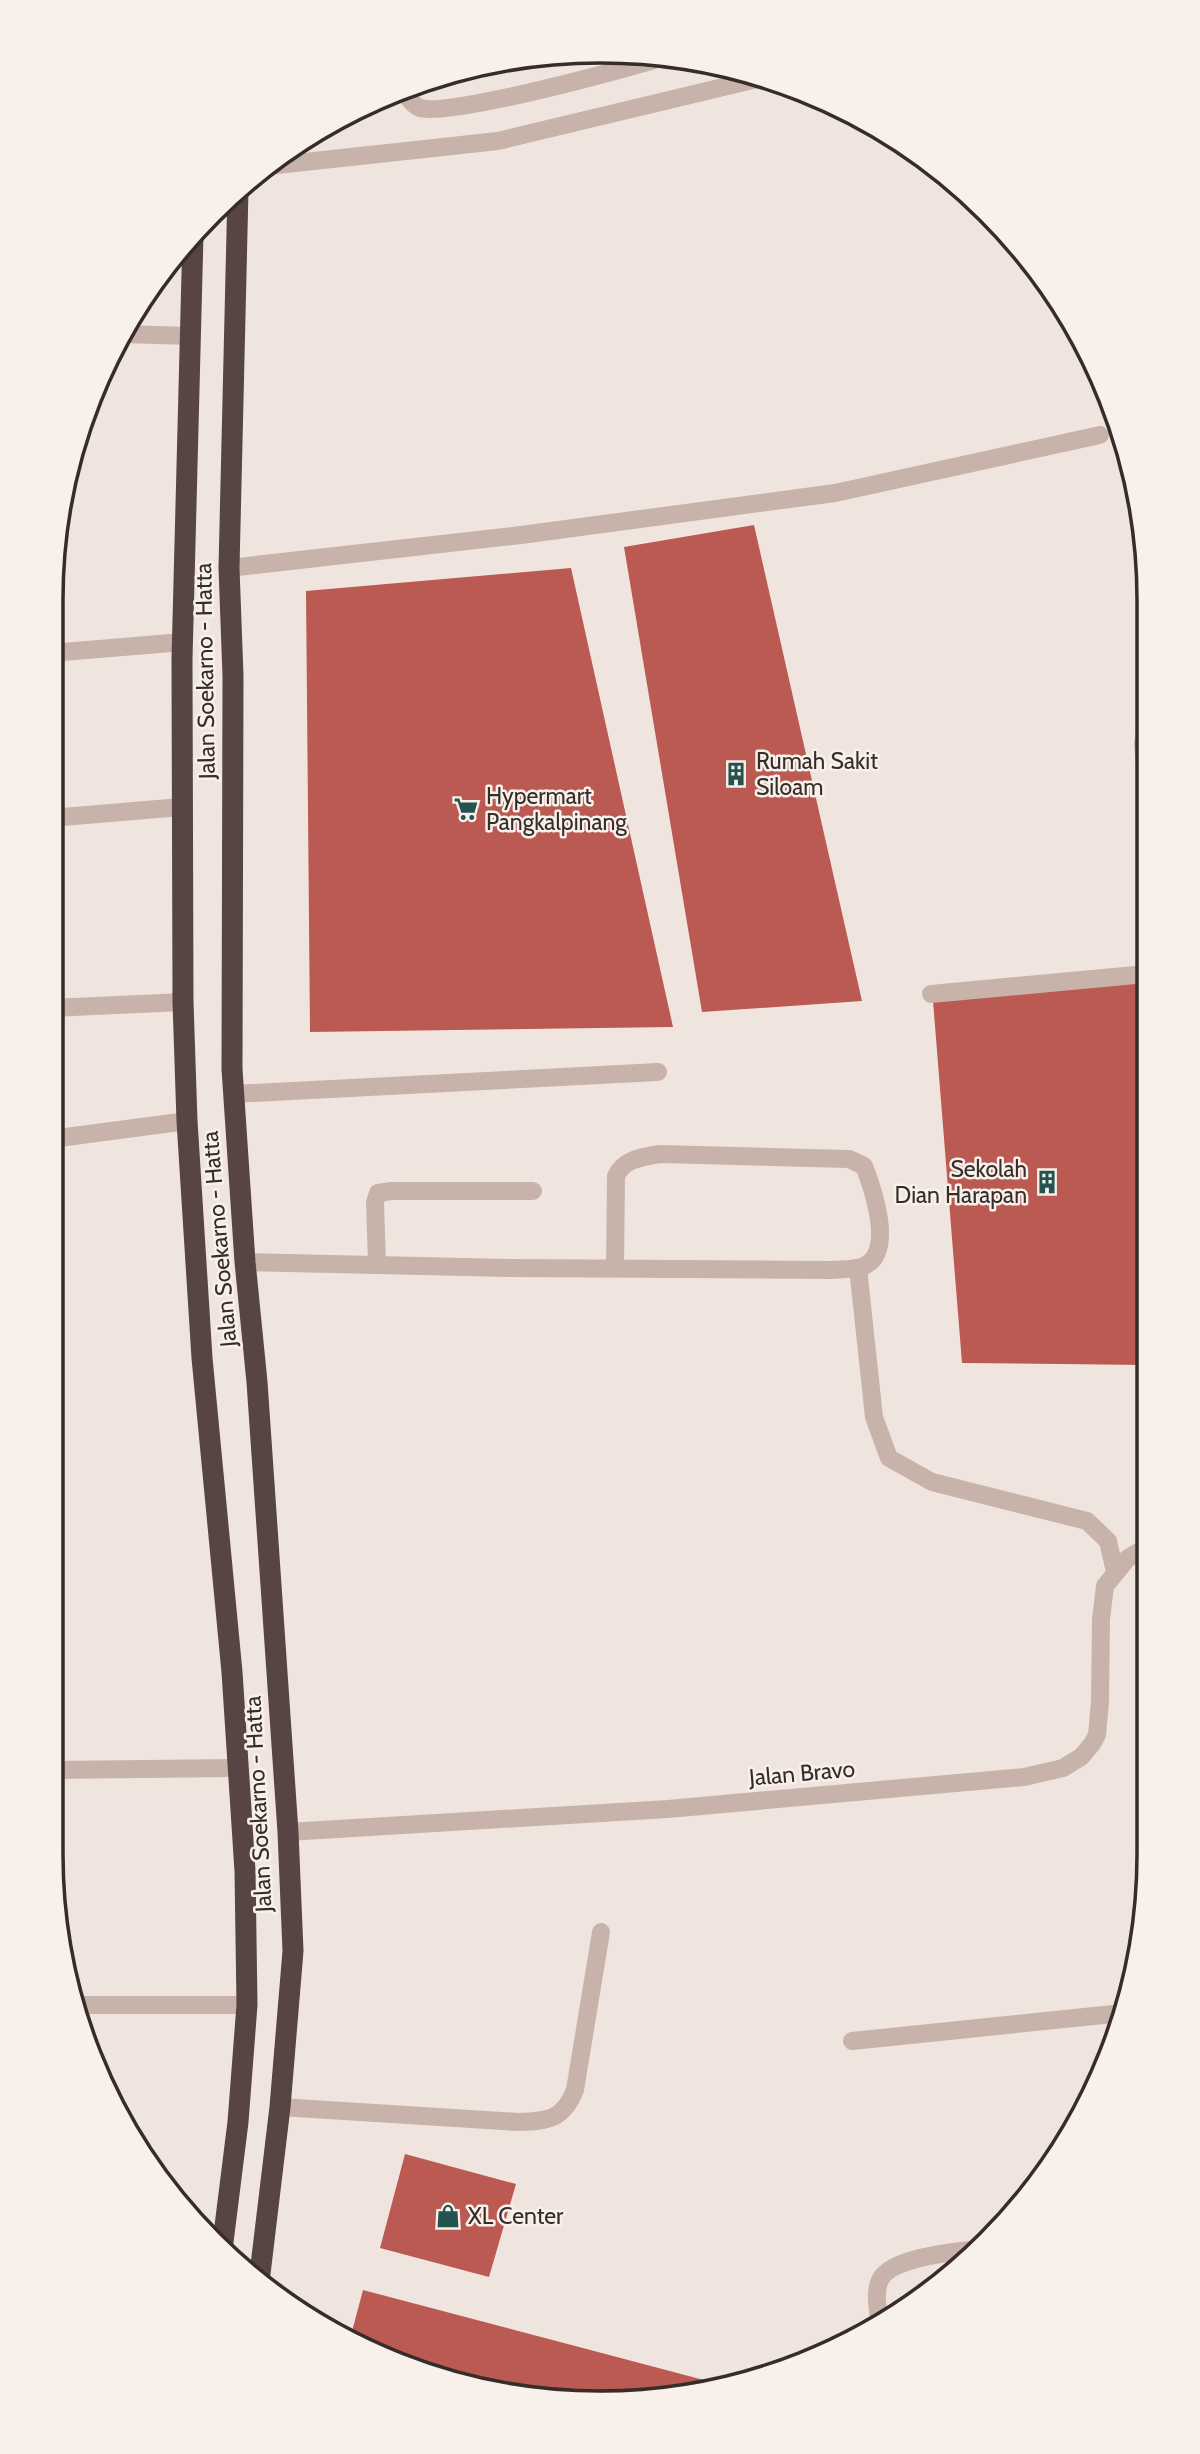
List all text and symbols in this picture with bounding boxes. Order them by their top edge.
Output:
street label: Jalan Soekarno - Hatta [189,563,221,780]
place label: Rumah Sakit Siloam [756,747,878,801]
building icon: Rumah Sakit Siloam [722,760,750,788]
place label: Hypermart Pangkalpinang [486,782,627,836]
supermarket icon: Hypermart Pangkalpinang [452,795,480,823]
street label: Jalan Soekarno - Hatta [196,1130,242,1349]
place label: Sekolah Dian Harapan [895,1155,1027,1209]
building icon: Sekolah Dian Harapan [1033,1168,1061,1196]
street label: Jalan Soekarno - Hatta [238,1695,278,1914]
street label: Jalan Bravo [747,1754,856,1792]
shop icon: XL Center [434,2202,462,2230]
place label: XL Center [468,2202,564,2230]

